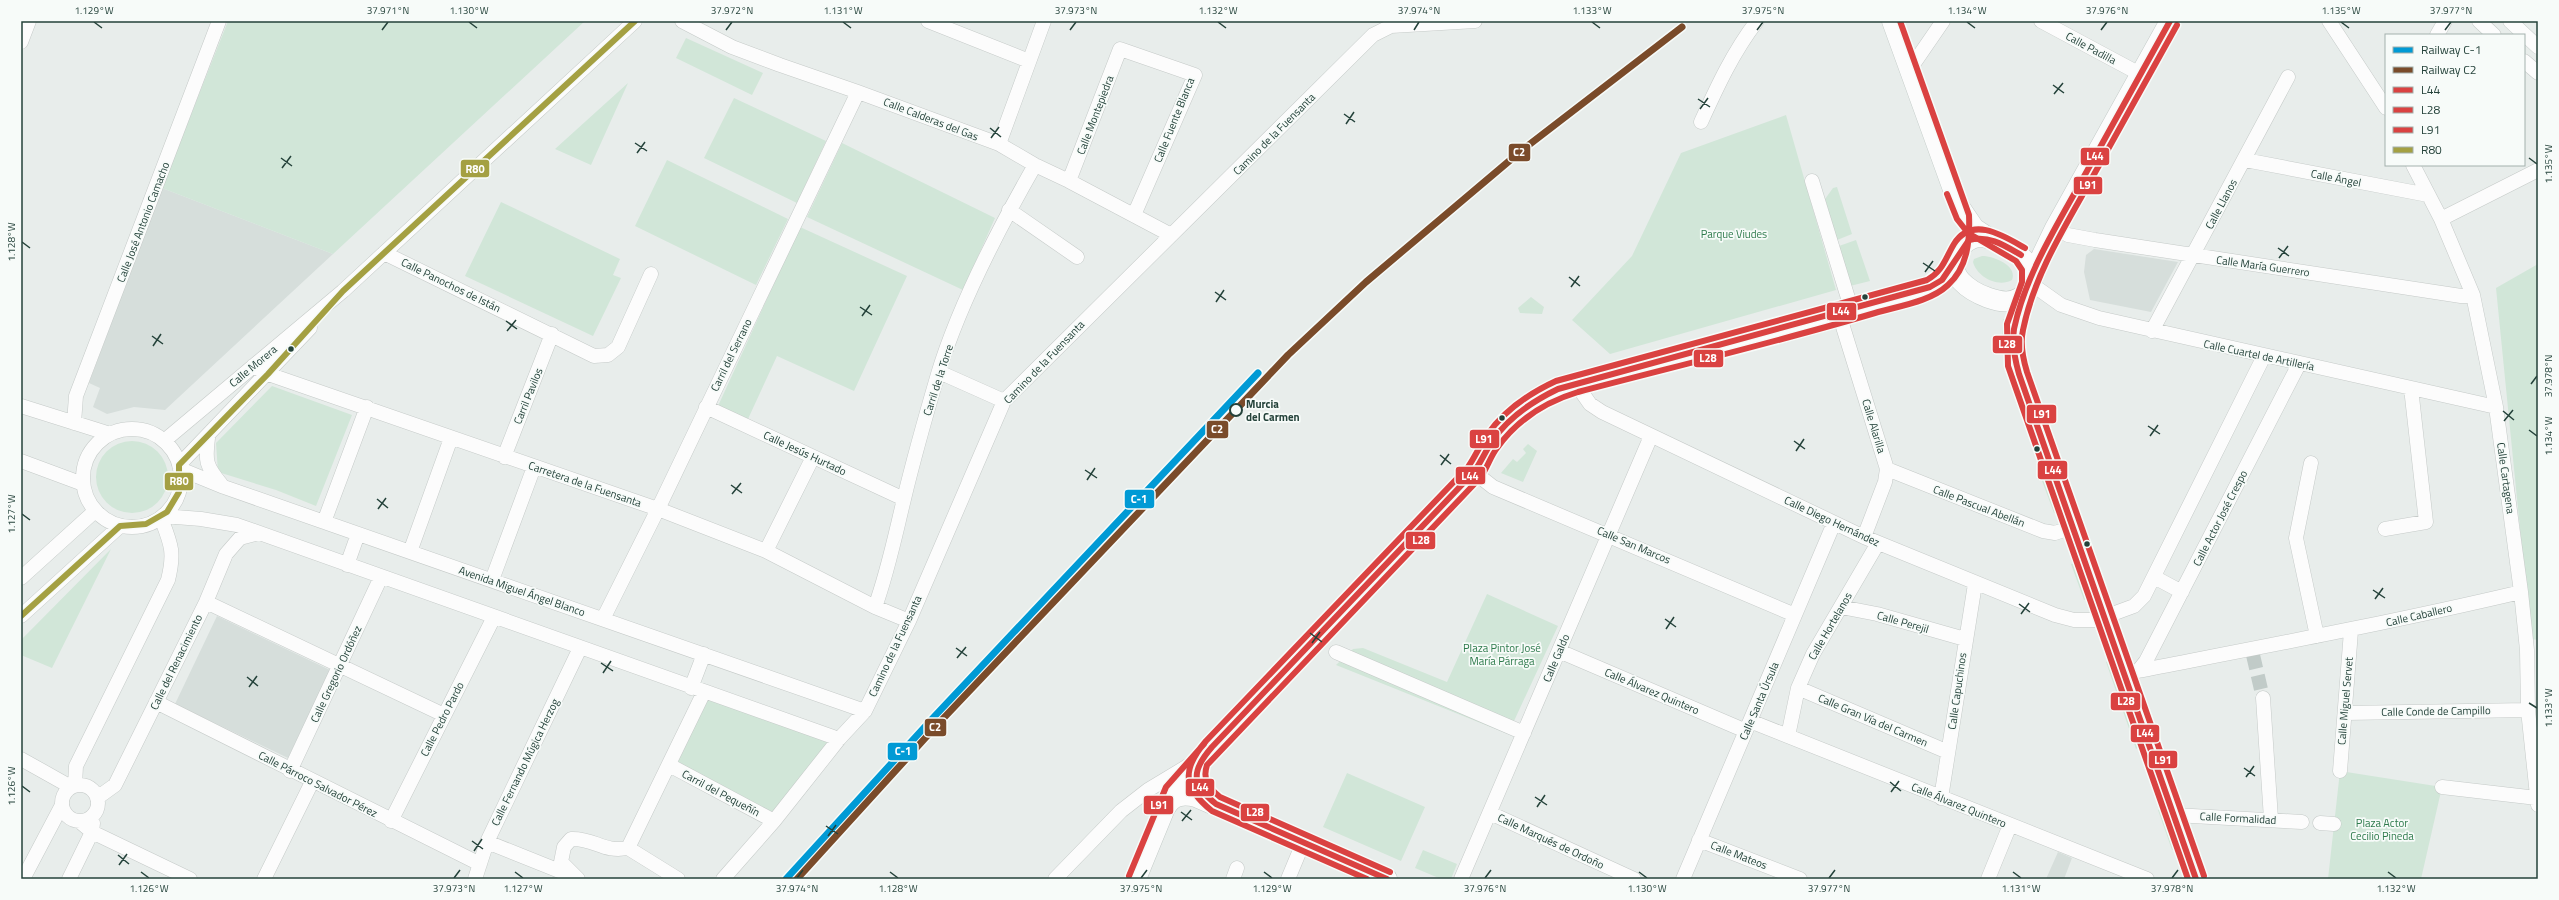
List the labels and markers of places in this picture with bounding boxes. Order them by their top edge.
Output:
unlabelled marker [1860,292,1870,302]
unlabelled marker [286,344,296,354]
place label: Murcia del Carmen [1246,396,1300,425]
marker: Murcia del Carmen [1229,403,1243,417]
unlabelled marker [1497,413,1507,423]
unlabelled marker [2032,444,2042,454]
unlabelled marker [2082,539,2092,549]

